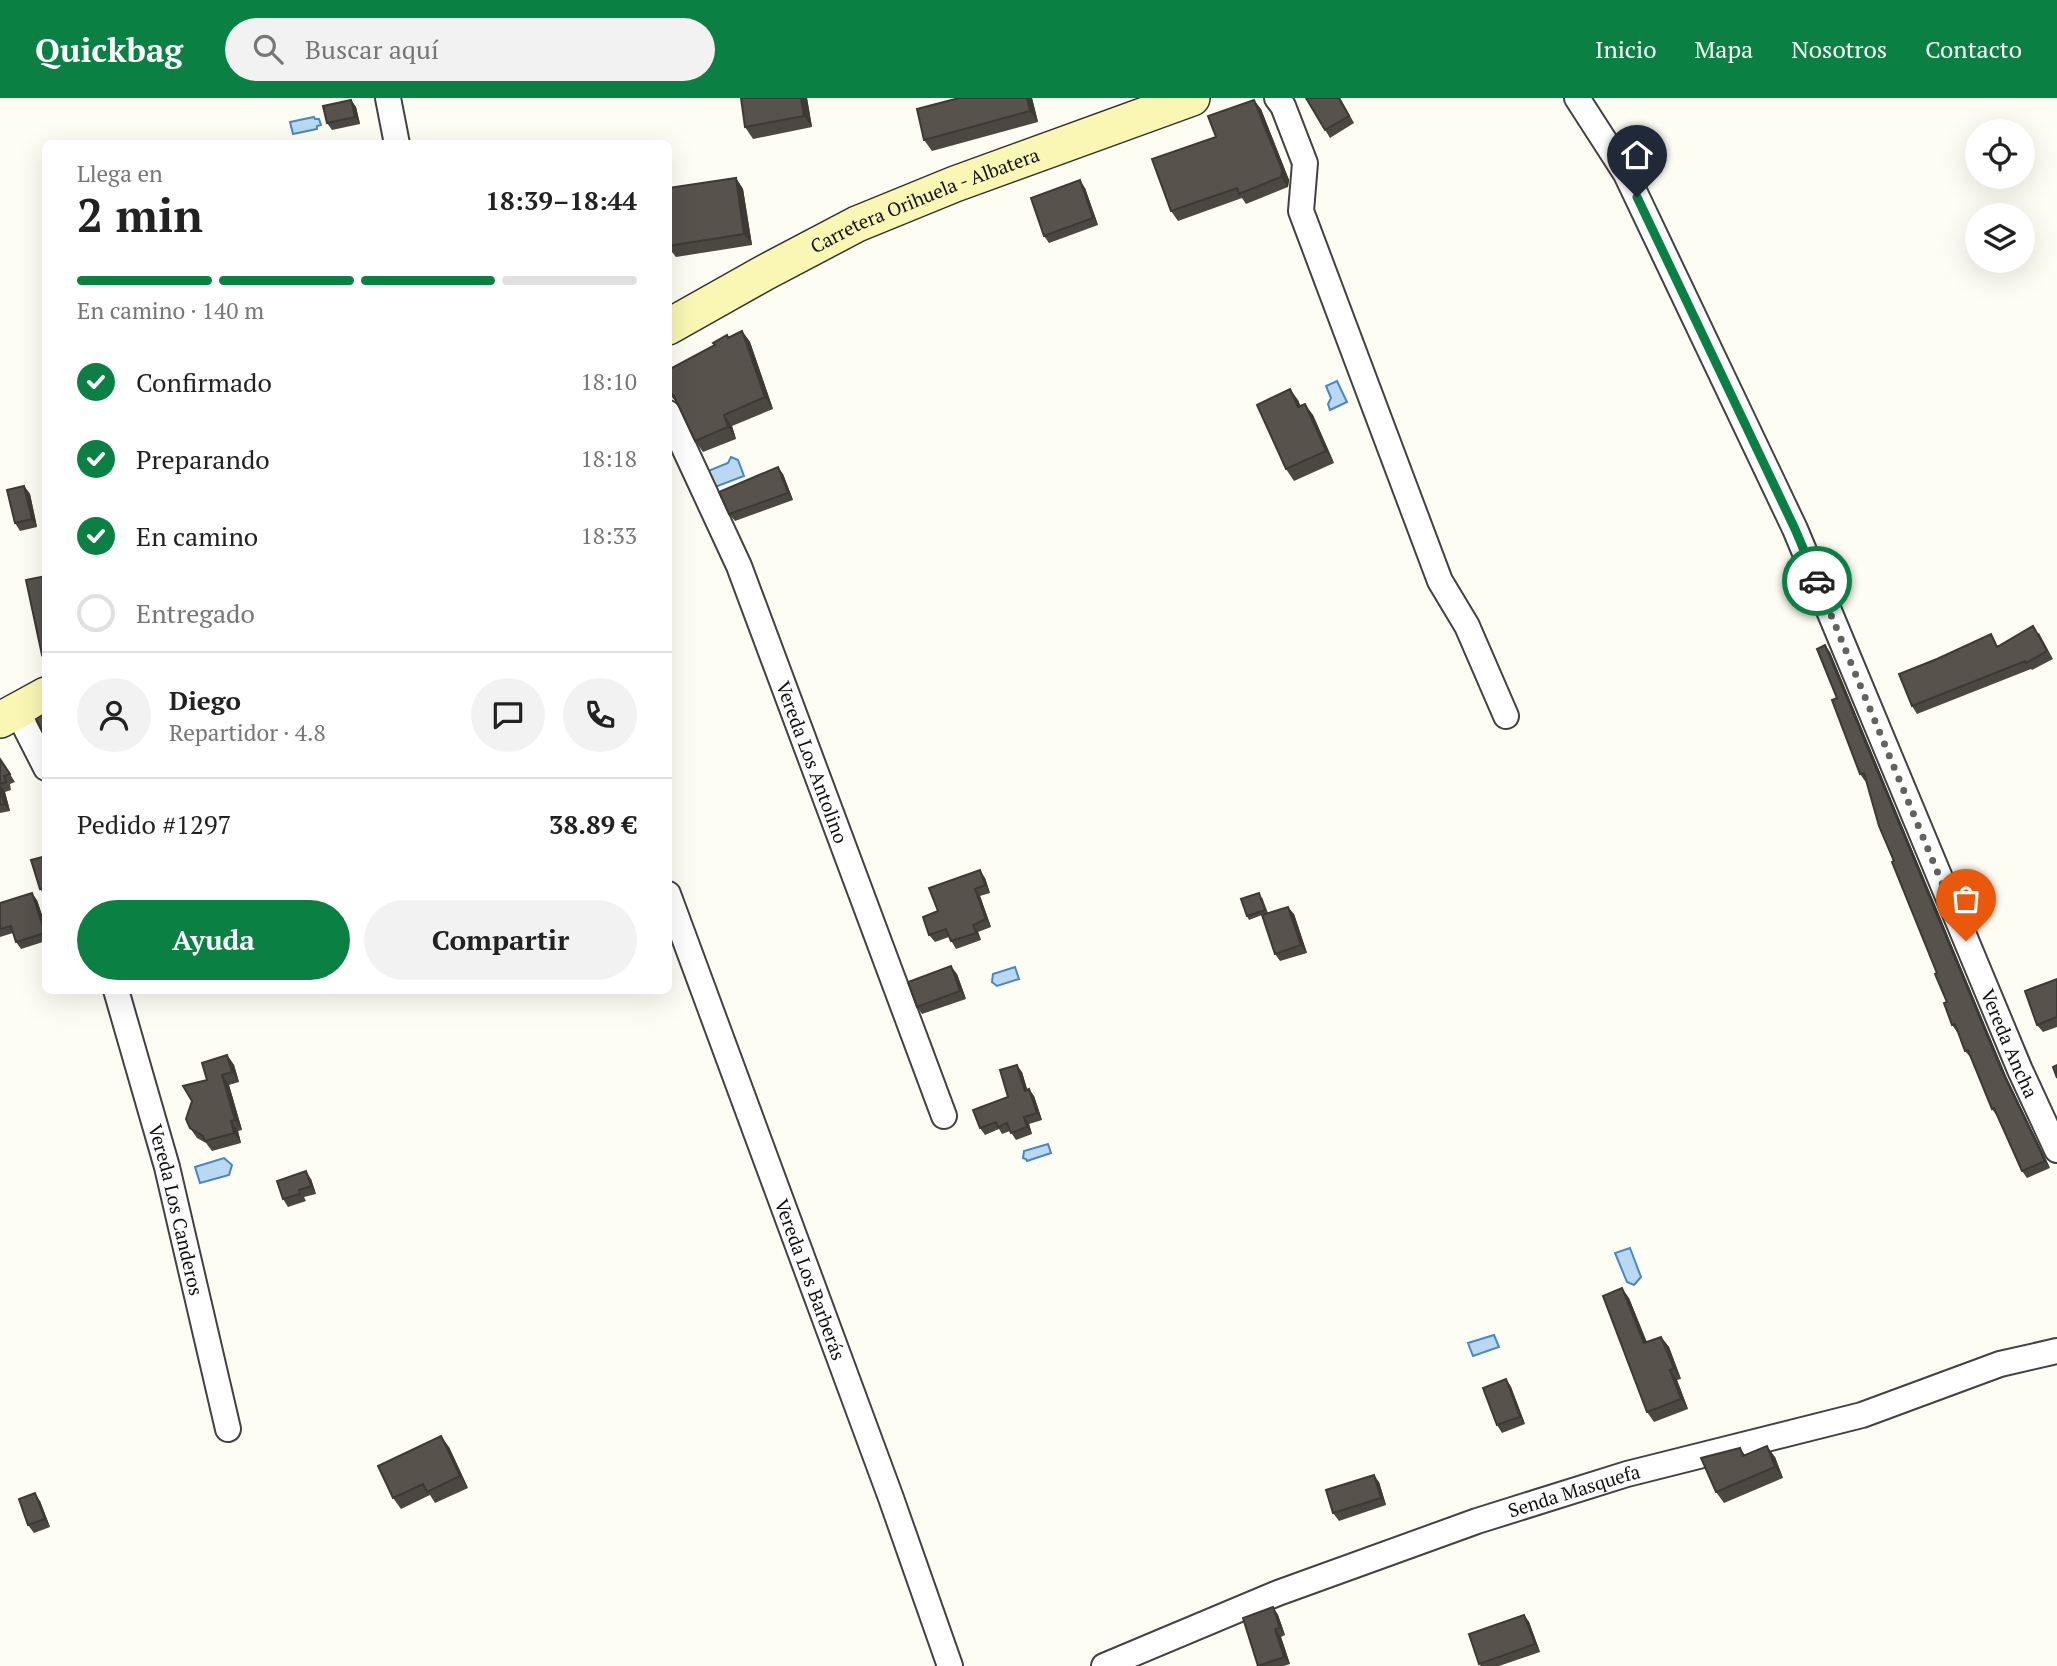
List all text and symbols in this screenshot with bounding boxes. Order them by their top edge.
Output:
search box [225,18,715,81]
text: Quickbag [35,28,183,71]
icon: search [249,30,287,68]
text: Buscar aquí [305,32,439,66]
text: Inicio [1595,33,1657,65]
text: Mapa [1695,33,1753,65]
text: Nosotros [1791,33,1887,65]
text: Contacto [1925,33,2022,65]
map controls [1965,119,2035,273]
button: locate [1965,119,2035,189]
pin [1607,125,1667,197]
icon: home [1618,136,1656,174]
street label: Carretera Orihuela - Albatera [806,141,1043,258]
text: Llega en [77,158,163,189]
text: 18:39–18:44 [485,183,637,217]
text: 2 min [77,184,203,245]
button: layers [1965,203,2035,273]
text: En camino · 140 m [77,295,264,326]
icon: check [77,363,115,401]
text: Confirmado [136,365,272,399]
text: 18:10 [580,366,637,397]
icon: check [77,440,115,478]
text: Preparando [136,442,270,476]
text: 18:18 [580,443,637,474]
icon: check [77,517,115,555]
text: En camino [136,519,258,553]
text: 18:33 [580,520,637,551]
courier [1782,546,1852,616]
icon: car [1798,562,1836,600]
text: Entregado [136,596,255,630]
street label: Vereda Los Antolino [771,677,854,846]
button: person [77,678,151,752]
button: chat [471,678,545,752]
button: phone [563,678,637,752]
text: Diego [169,683,241,717]
text: Repartidor · 4.8 [169,717,326,748]
text: Pedido #1297 [77,807,231,841]
text: 38.89 € [549,807,637,841]
pin [1936,869,1996,941]
icon: bag [1947,880,1985,918]
button: Ayuda [77,900,350,980]
button: Compartir [364,900,637,980]
street label: Vereda Ancha [1976,985,2044,1102]
street label: Vereda Los Canderos [143,1121,210,1298]
street label: Vereda Los Barberás [770,1195,852,1363]
street label: Senda Masquefa [1505,1458,1643,1523]

